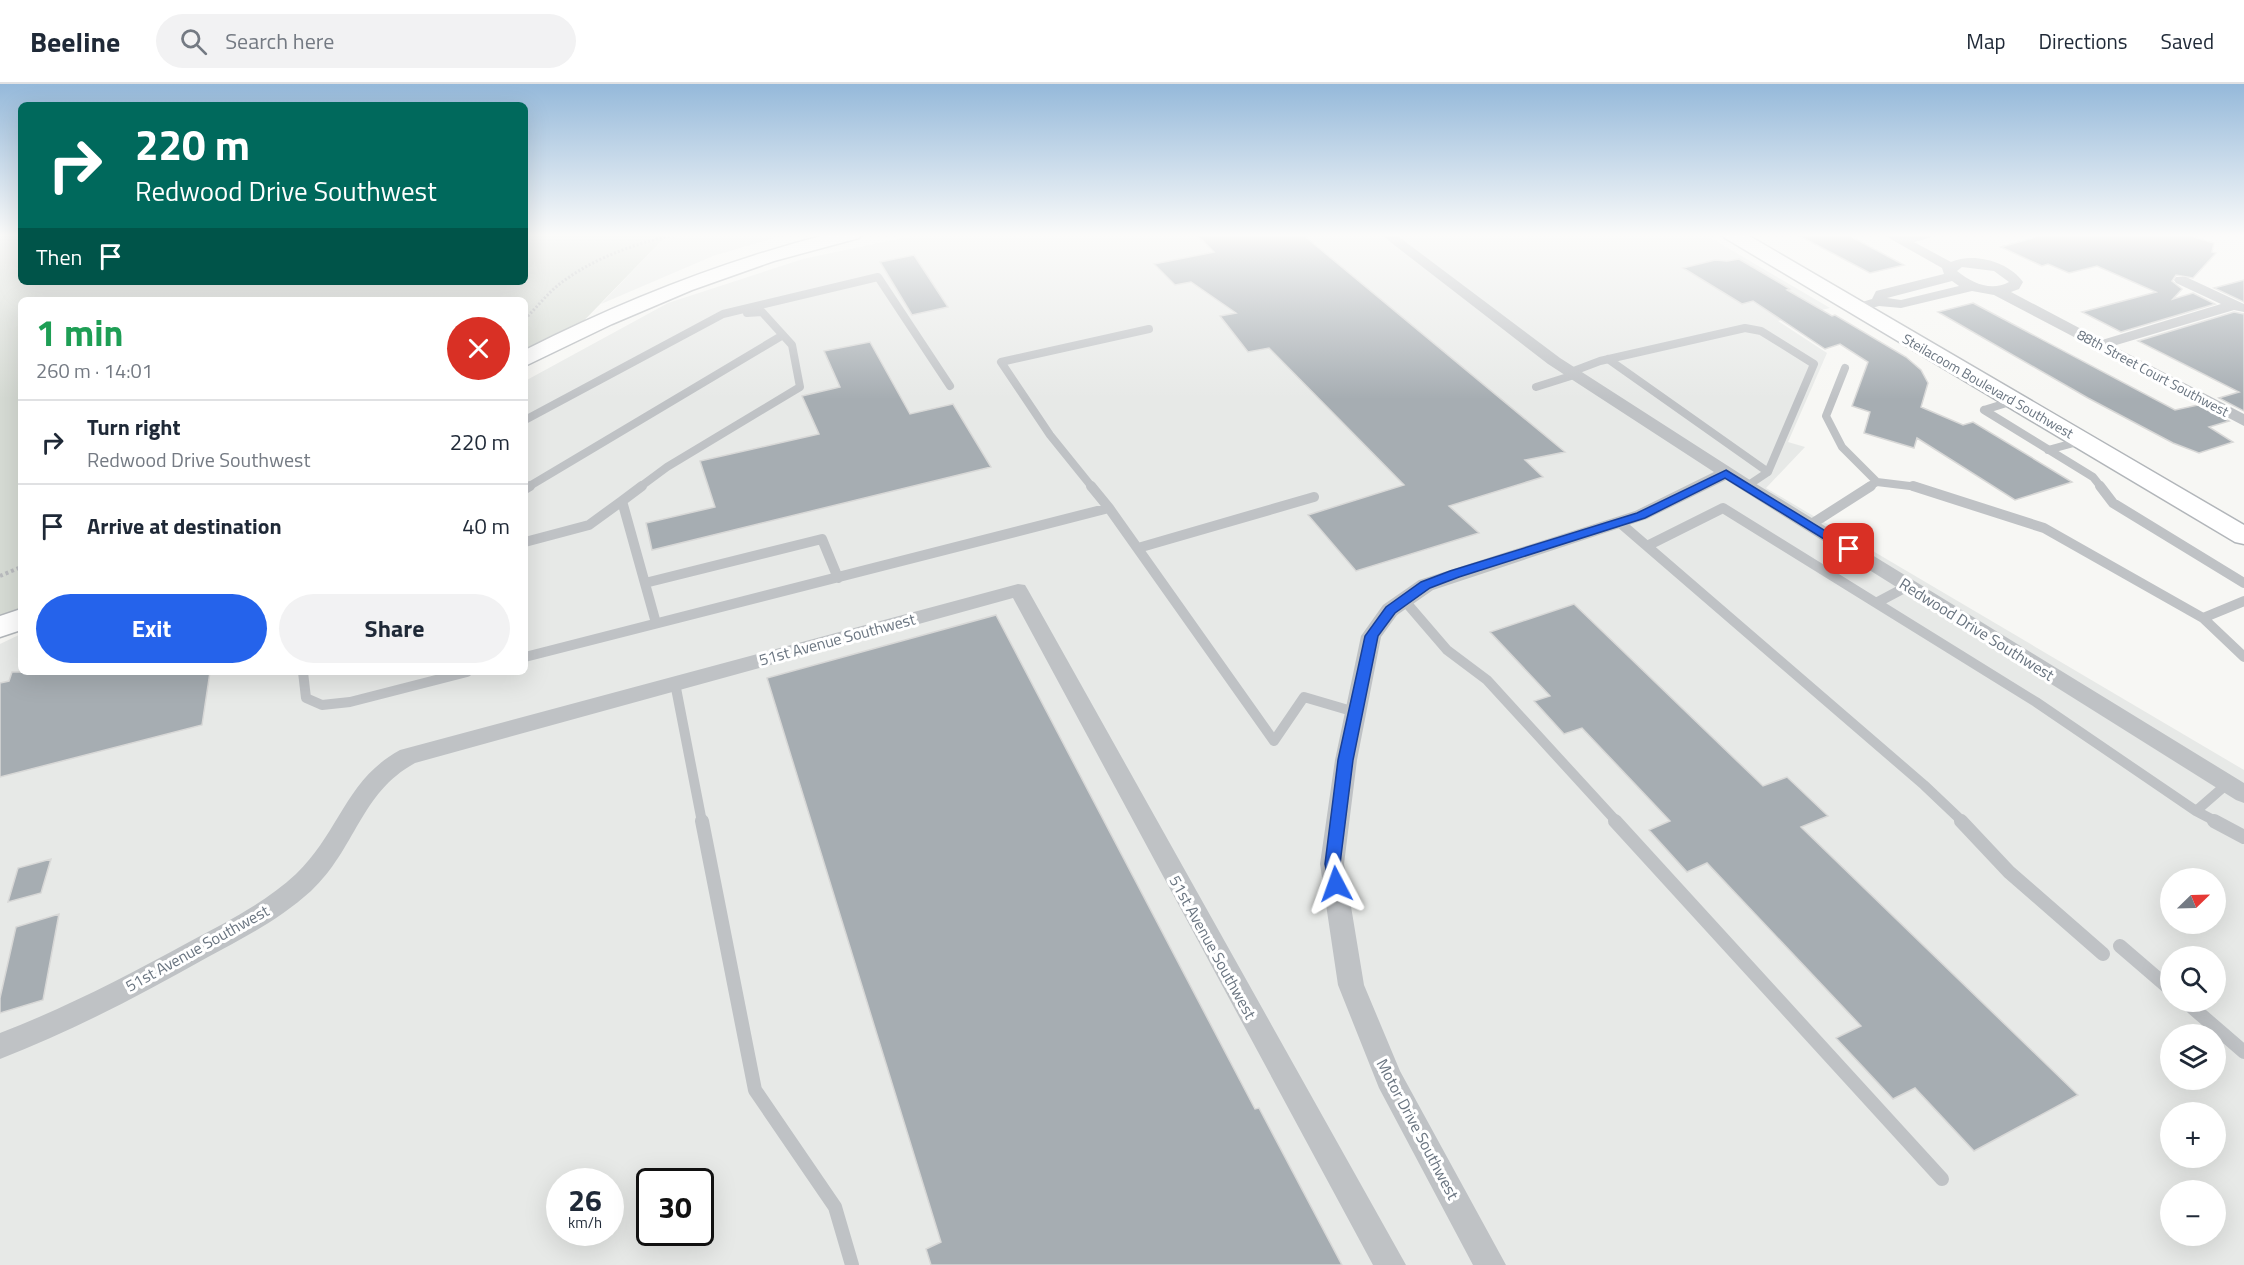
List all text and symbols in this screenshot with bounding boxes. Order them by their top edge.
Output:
search box [156,14,576,68]
text: Beeline [30,20,120,63]
text: Search here [225,24,334,58]
icon: search [177,25,210,58]
text: Map [1966,25,2006,57]
text: Directions [2039,25,2128,57]
text: Saved [2161,25,2214,57]
text: 220 m [135,112,250,176]
icon: right [36,126,114,204]
text: Redwood Drive Southwest [135,170,437,211]
text: Then [36,240,82,274]
icon: arrive [94,240,127,273]
text: 1 min [36,305,123,360]
button: close [447,317,510,380]
street label: 88th Street Court Southwest [2074,324,2233,422]
street label: Steilacoom Boulevard Southwest [1899,328,2078,443]
text: 260 m · 14:01 [36,355,153,386]
text: Turn right [87,410,181,444]
text: 220 m [450,425,510,459]
icon: right [36,426,69,459]
text: Redwood Drive Southwest [87,444,310,475]
text: Arrive at destination [87,509,282,543]
text: 40 m [462,509,510,543]
icon: arrive [36,510,69,543]
pin [1823,523,1874,574]
icon: arrive [1832,532,1865,565]
street label: Redwood Drive Southwest [1895,571,2059,687]
button: Exit [36,594,267,663]
button: Share [279,594,510,663]
street label: 51st Avenue Southwest [756,606,918,671]
position arrow [1304,852,1368,916]
north arrow [2160,868,2226,934]
map controls [2160,868,2226,1246]
street label: 51st Avenue Southwest [1163,871,1263,1024]
street label: 51st Avenue Southwest [121,898,274,998]
button: search [2160,946,2226,1012]
button: layers [2160,1024,2226,1090]
street label: Motor Drive Southwest [1371,1054,1465,1204]
button: + [2160,1102,2226,1168]
speed limit sign: 30 [636,1168,714,1246]
text: 26 [568,1177,602,1223]
button: − [2160,1180,2226,1246]
text: km/h [568,1211,602,1234]

